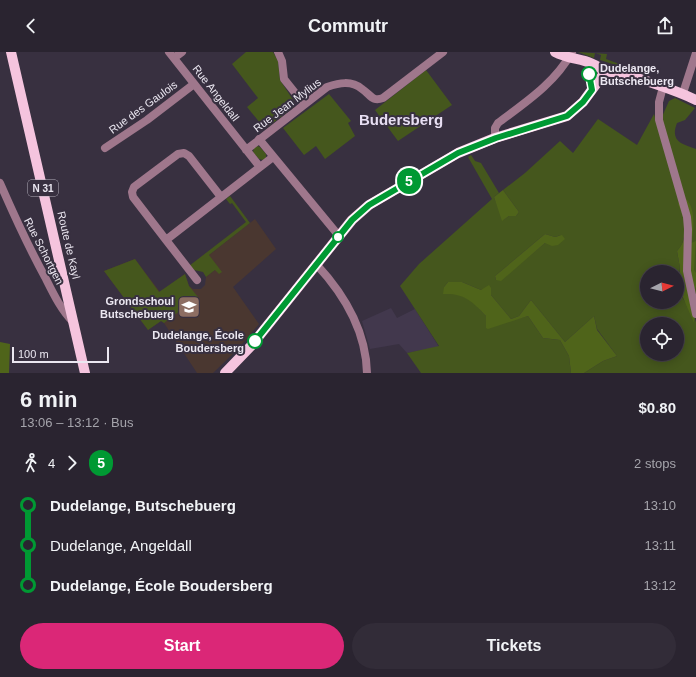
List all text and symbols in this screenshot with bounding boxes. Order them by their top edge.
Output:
icon: back [20,15,42,37]
icon: share [654,15,676,37]
text: Commutr [308,16,388,36]
place label: Dudelange, Butschebuerg [600,62,674,87]
street label: Rue Angeldall [190,63,242,123]
marker: Dudelange, Butschebuerg [581,66,597,82]
street label: Rue Jean Mylius [251,75,323,134]
street label: Rue des Gaulois [107,78,180,136]
district label: Budersberg [359,111,443,128]
line badge: 5 [396,168,422,194]
text: 5 [405,173,413,189]
road number: N 31 [28,180,58,196]
street label: Route de Kayl [55,210,83,280]
street label: Rue Schortgen [22,216,66,286]
unlabelled marker [332,231,344,243]
north arrow [640,265,684,309]
map controls [640,265,684,361]
school or university icon: Grondschoul Butschebuerg [176,294,202,320]
place label: Grondschoul Butschebuerg [100,295,174,320]
button: locate [640,317,684,361]
place label: Dudelange, École Boudersberg [152,329,244,354]
marker: Dudelange, École Boudersberg [247,333,263,349]
scale bar [12,345,109,364]
text: 100 m [18,348,49,360]
text: 6 min [20,387,77,412]
text: $0.80 [638,399,676,416]
text: 13:06 – 13:12 · Bus [20,415,133,430]
icon: walk [20,452,42,474]
icon: forward [61,452,83,474]
text: 5 [97,455,105,471]
text: 4 [48,456,55,471]
text: 2 stops [634,456,676,471]
text: Dudelange, Butschebuerg [50,497,236,514]
text: 13:10 [643,498,676,513]
text: Dudelange, Angeldall [50,537,192,554]
text: 13:11 [644,538,676,553]
text: Dudelange, École Boudersberg [50,577,273,594]
text: 13:12 [643,578,676,593]
button: Start [20,623,344,669]
button: Tickets [352,623,676,669]

